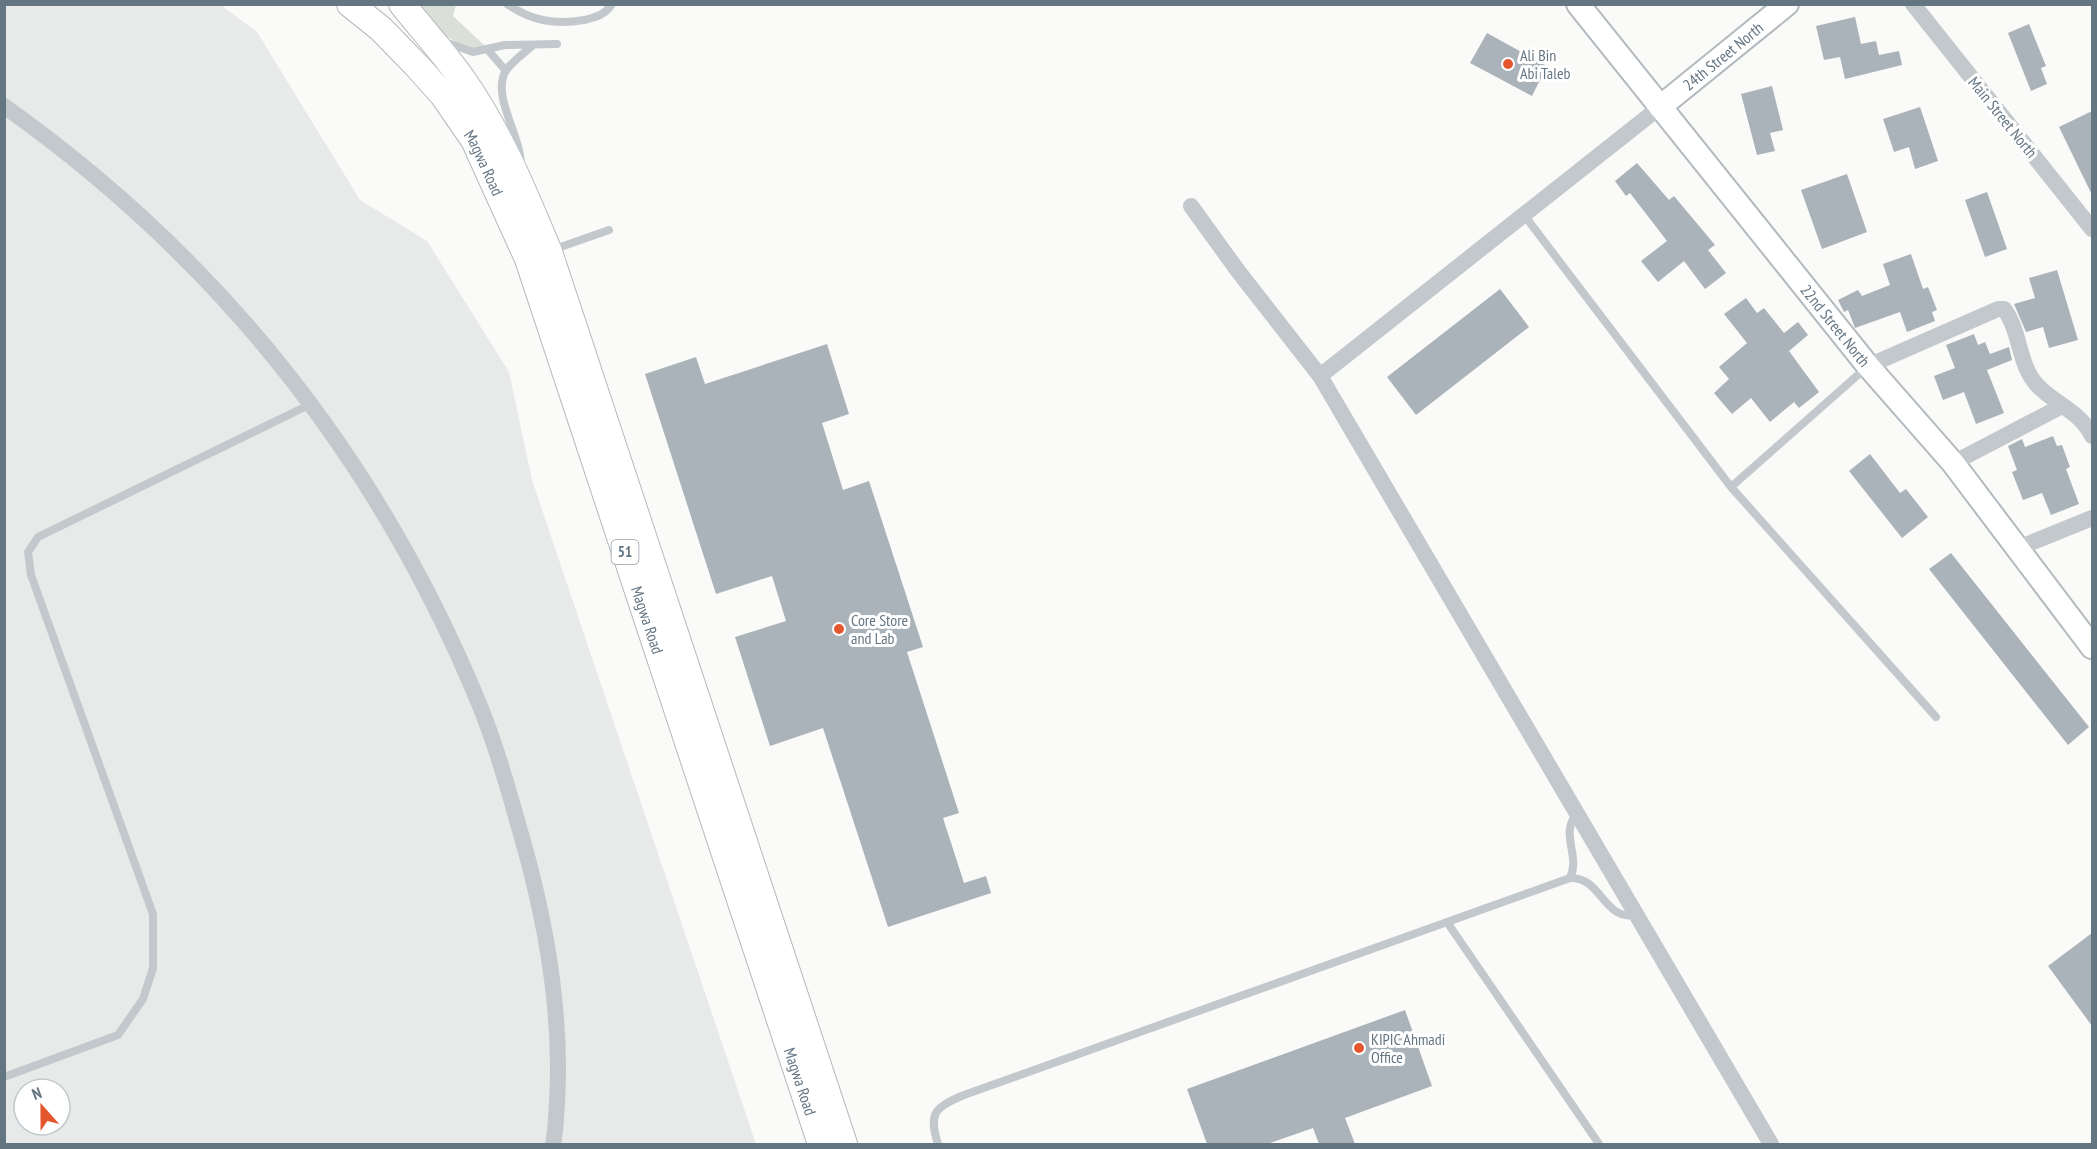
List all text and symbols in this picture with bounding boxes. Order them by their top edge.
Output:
street label: 24th Street North [1679,17,1767,94]
place label: Ali Bin Abi Taleb [1520,45,1570,83]
marker: Ali Bin Abi Taleb [1501,57,1515,71]
street label: Main Street North [1964,72,2042,162]
street label: Magwa Road [460,126,508,199]
street label: 22nd Street North [1796,280,1875,371]
road number: 51 [612,540,638,564]
street label: Magwa Road [627,584,668,656]
place label: Core Store and Lab [851,610,908,648]
marker: Core Store and Lab [832,622,846,636]
place label: KIPIC Ahmadi Office [1371,1029,1445,1067]
marker: KIPIC Ahmadi Office [1352,1041,1366,1055]
street label: Magwa Road [780,1045,821,1118]
north arrow [12,1077,72,1137]
text: N [29,1082,44,1104]

